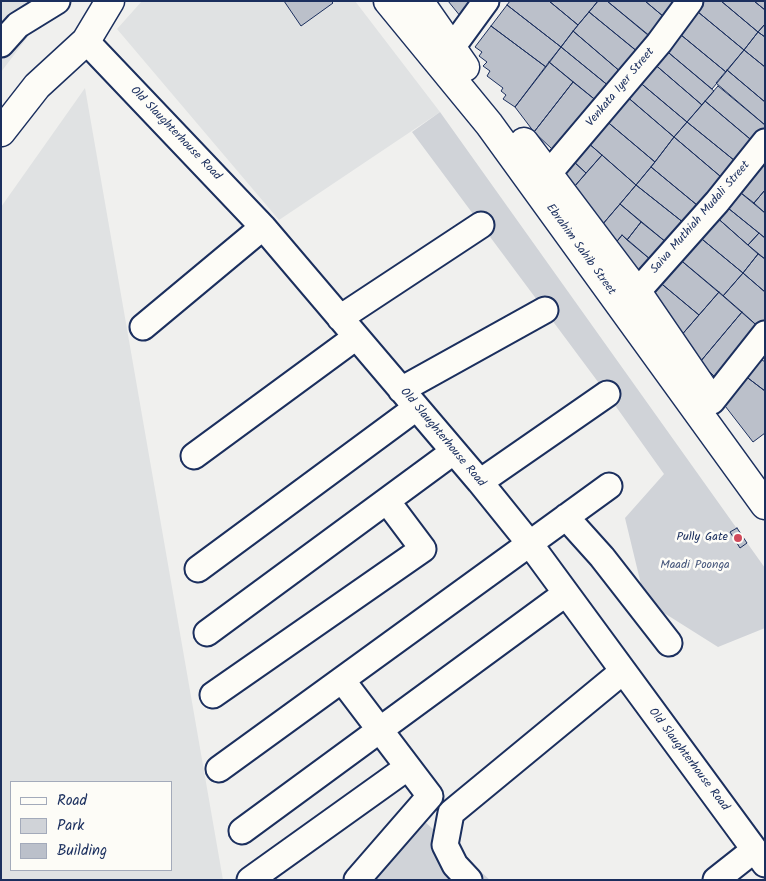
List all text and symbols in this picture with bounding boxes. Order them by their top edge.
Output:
street label: Venkata Iyer Street [584,46,658,130]
street label: Old Slaughterhouse Road [126,84,224,184]
street label: Saiva Muthiah Mudali Street [648,159,754,277]
street label: Ebrahim Sahib Street [542,202,618,298]
street label: Old Slaughterhouse Road [396,386,488,490]
place label: Pully Gate [676,531,728,545]
marker: Pully Gate [732,532,744,544]
park label: Maadi Poonga [660,559,730,573]
street label: Old Slaughterhouse Road [645,706,731,814]
legend [10,781,172,871]
text: Road [57,789,87,813]
text: Park [57,814,84,838]
text: Building [57,839,107,863]

